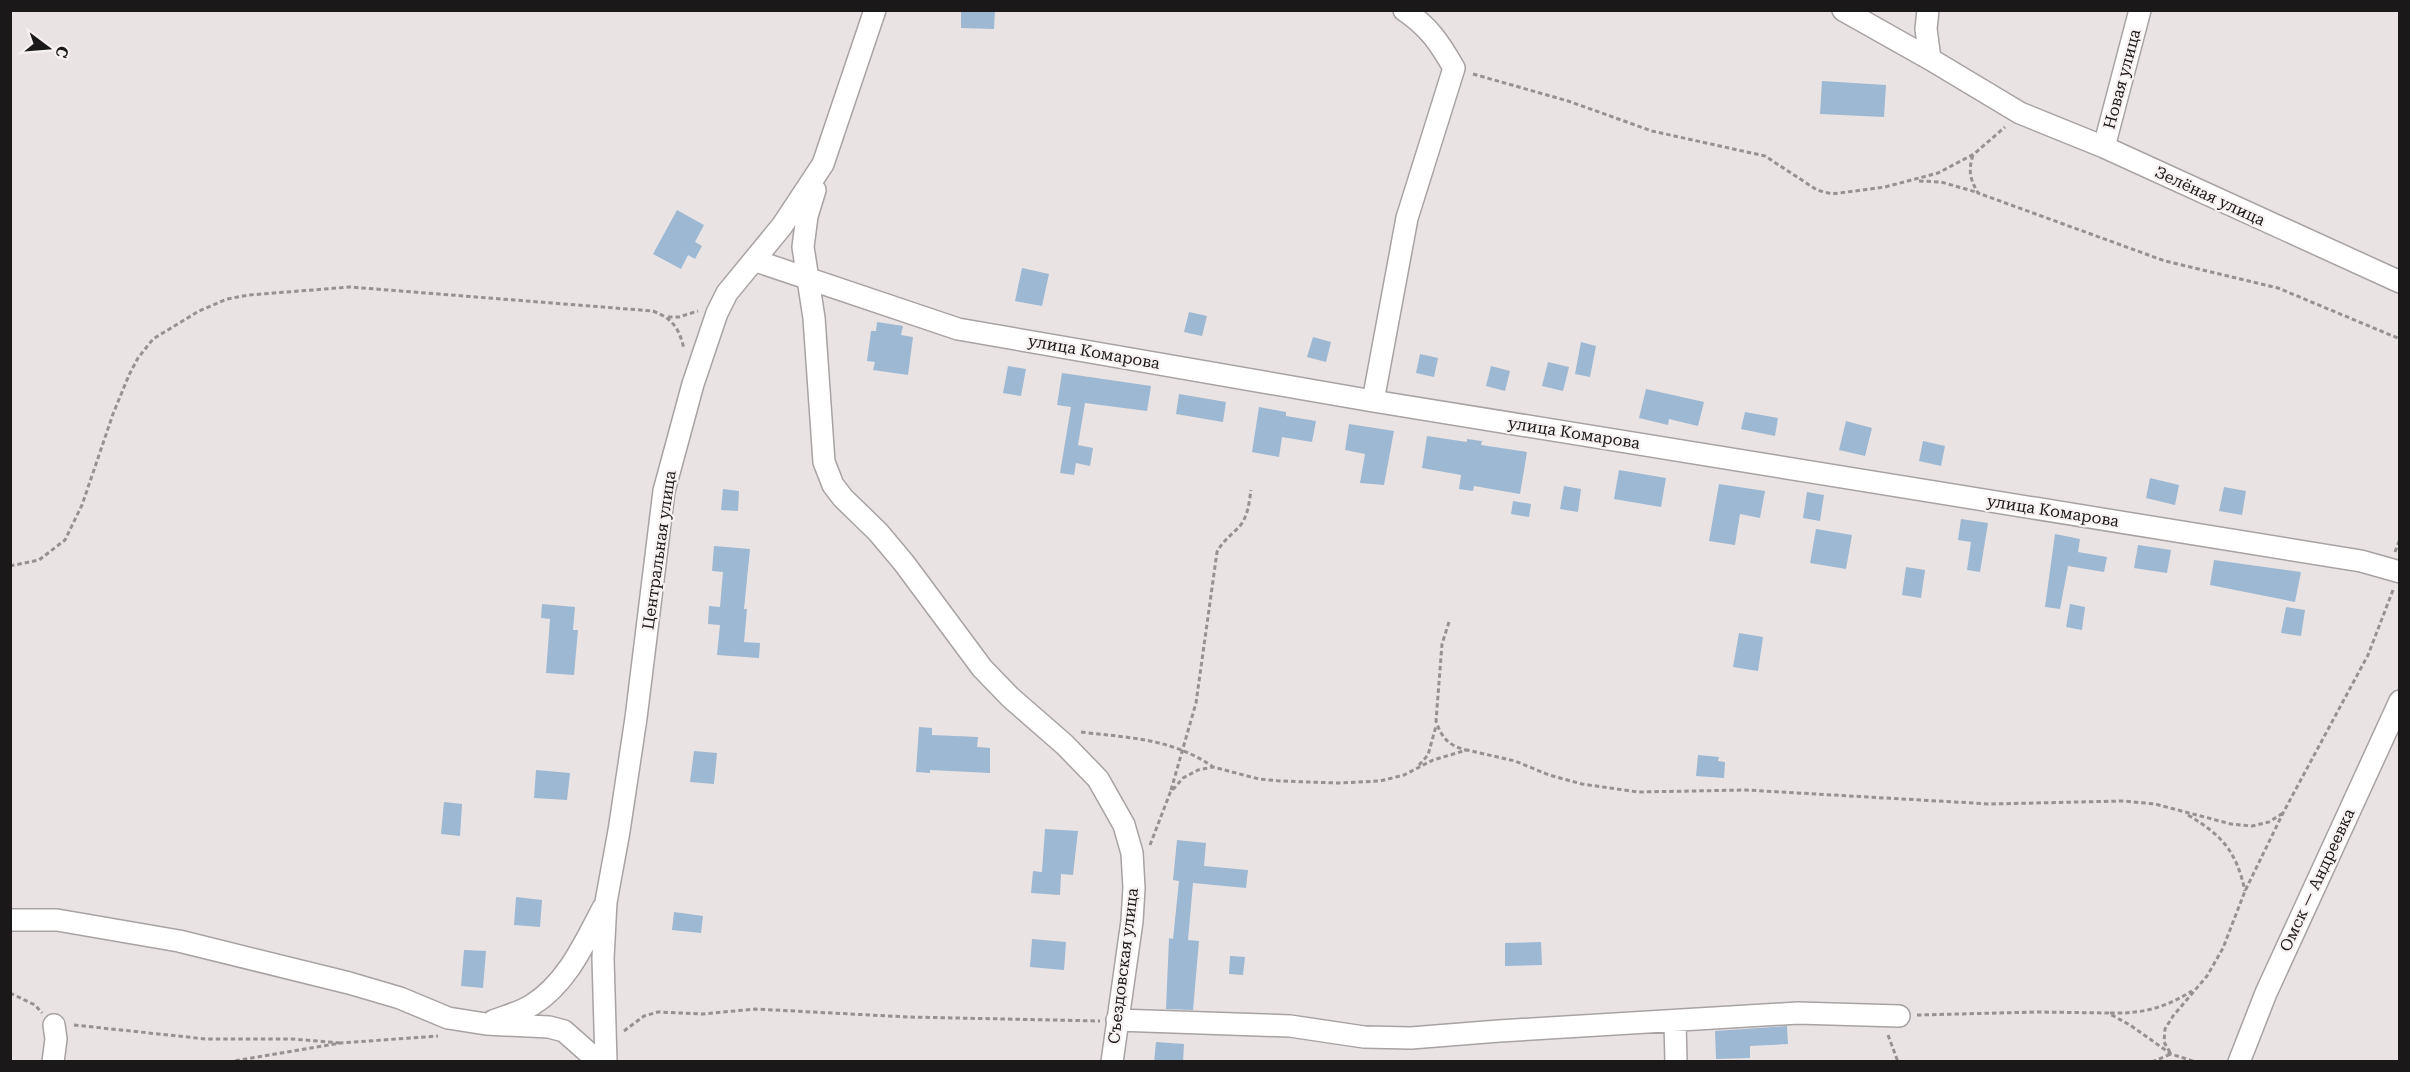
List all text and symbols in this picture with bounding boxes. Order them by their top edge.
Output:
north arrow [18,18,78,78]
street label: Новая улица [2100,27,2145,131]
text: С [51,44,73,60]
street label: Зелёная улица [2152,162,2269,230]
street label: улица Комарова [1027,331,1162,373]
street label: улица Комарова [1507,413,1642,453]
street label: Центральная улица [638,469,680,631]
street label: улица Комарова [1986,491,2121,531]
street label: Омск — Андреевка [2276,805,2359,954]
street label: Съездовская улица [1104,887,1142,1045]

